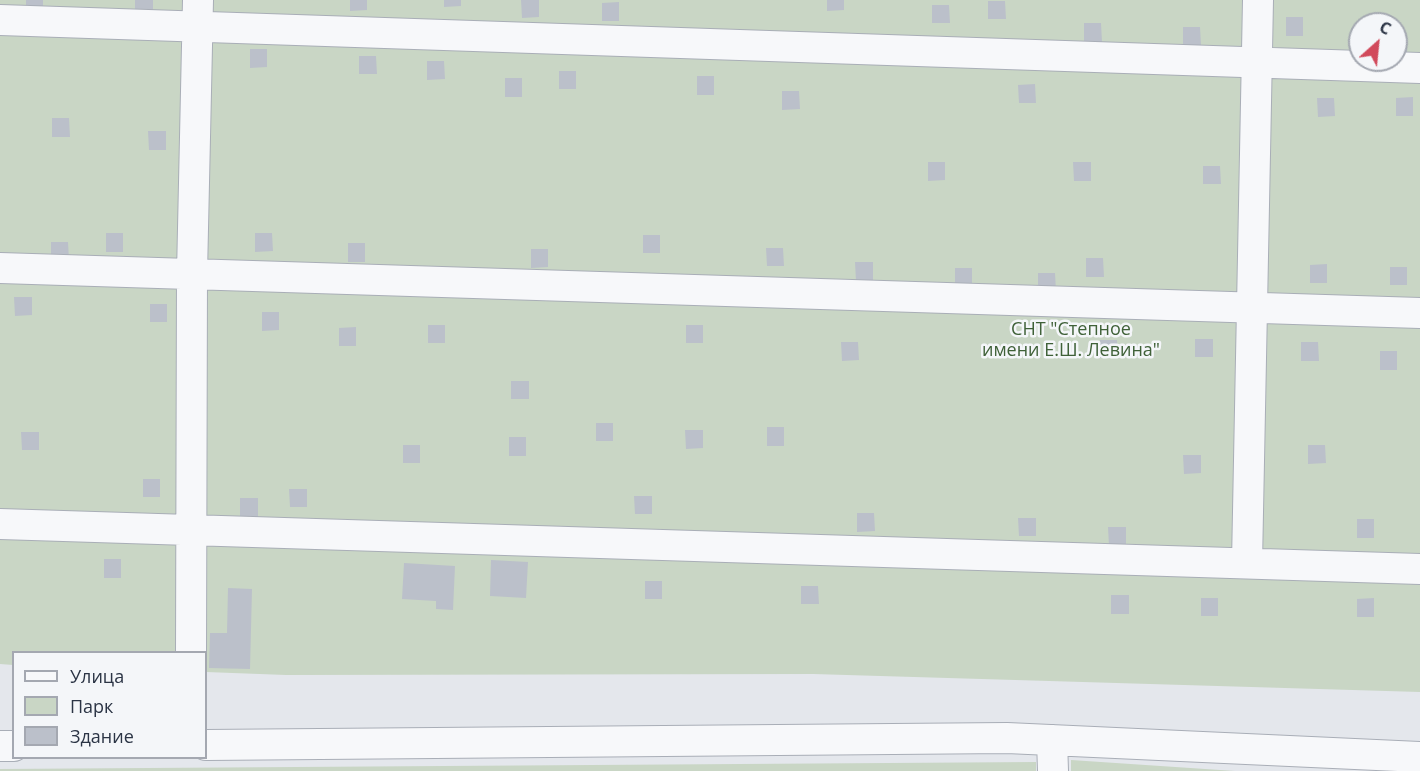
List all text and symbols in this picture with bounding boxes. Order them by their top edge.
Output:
north arrow [1348,12,1408,72]
text: С [1376,16,1395,40]
park label: СНТ "Степное имени Е.Ш. Левина" [982,319,1160,362]
legend [12,651,207,759]
text: Улица [70,664,124,688]
text: Парк [70,694,113,718]
text: Здание [70,724,134,748]

